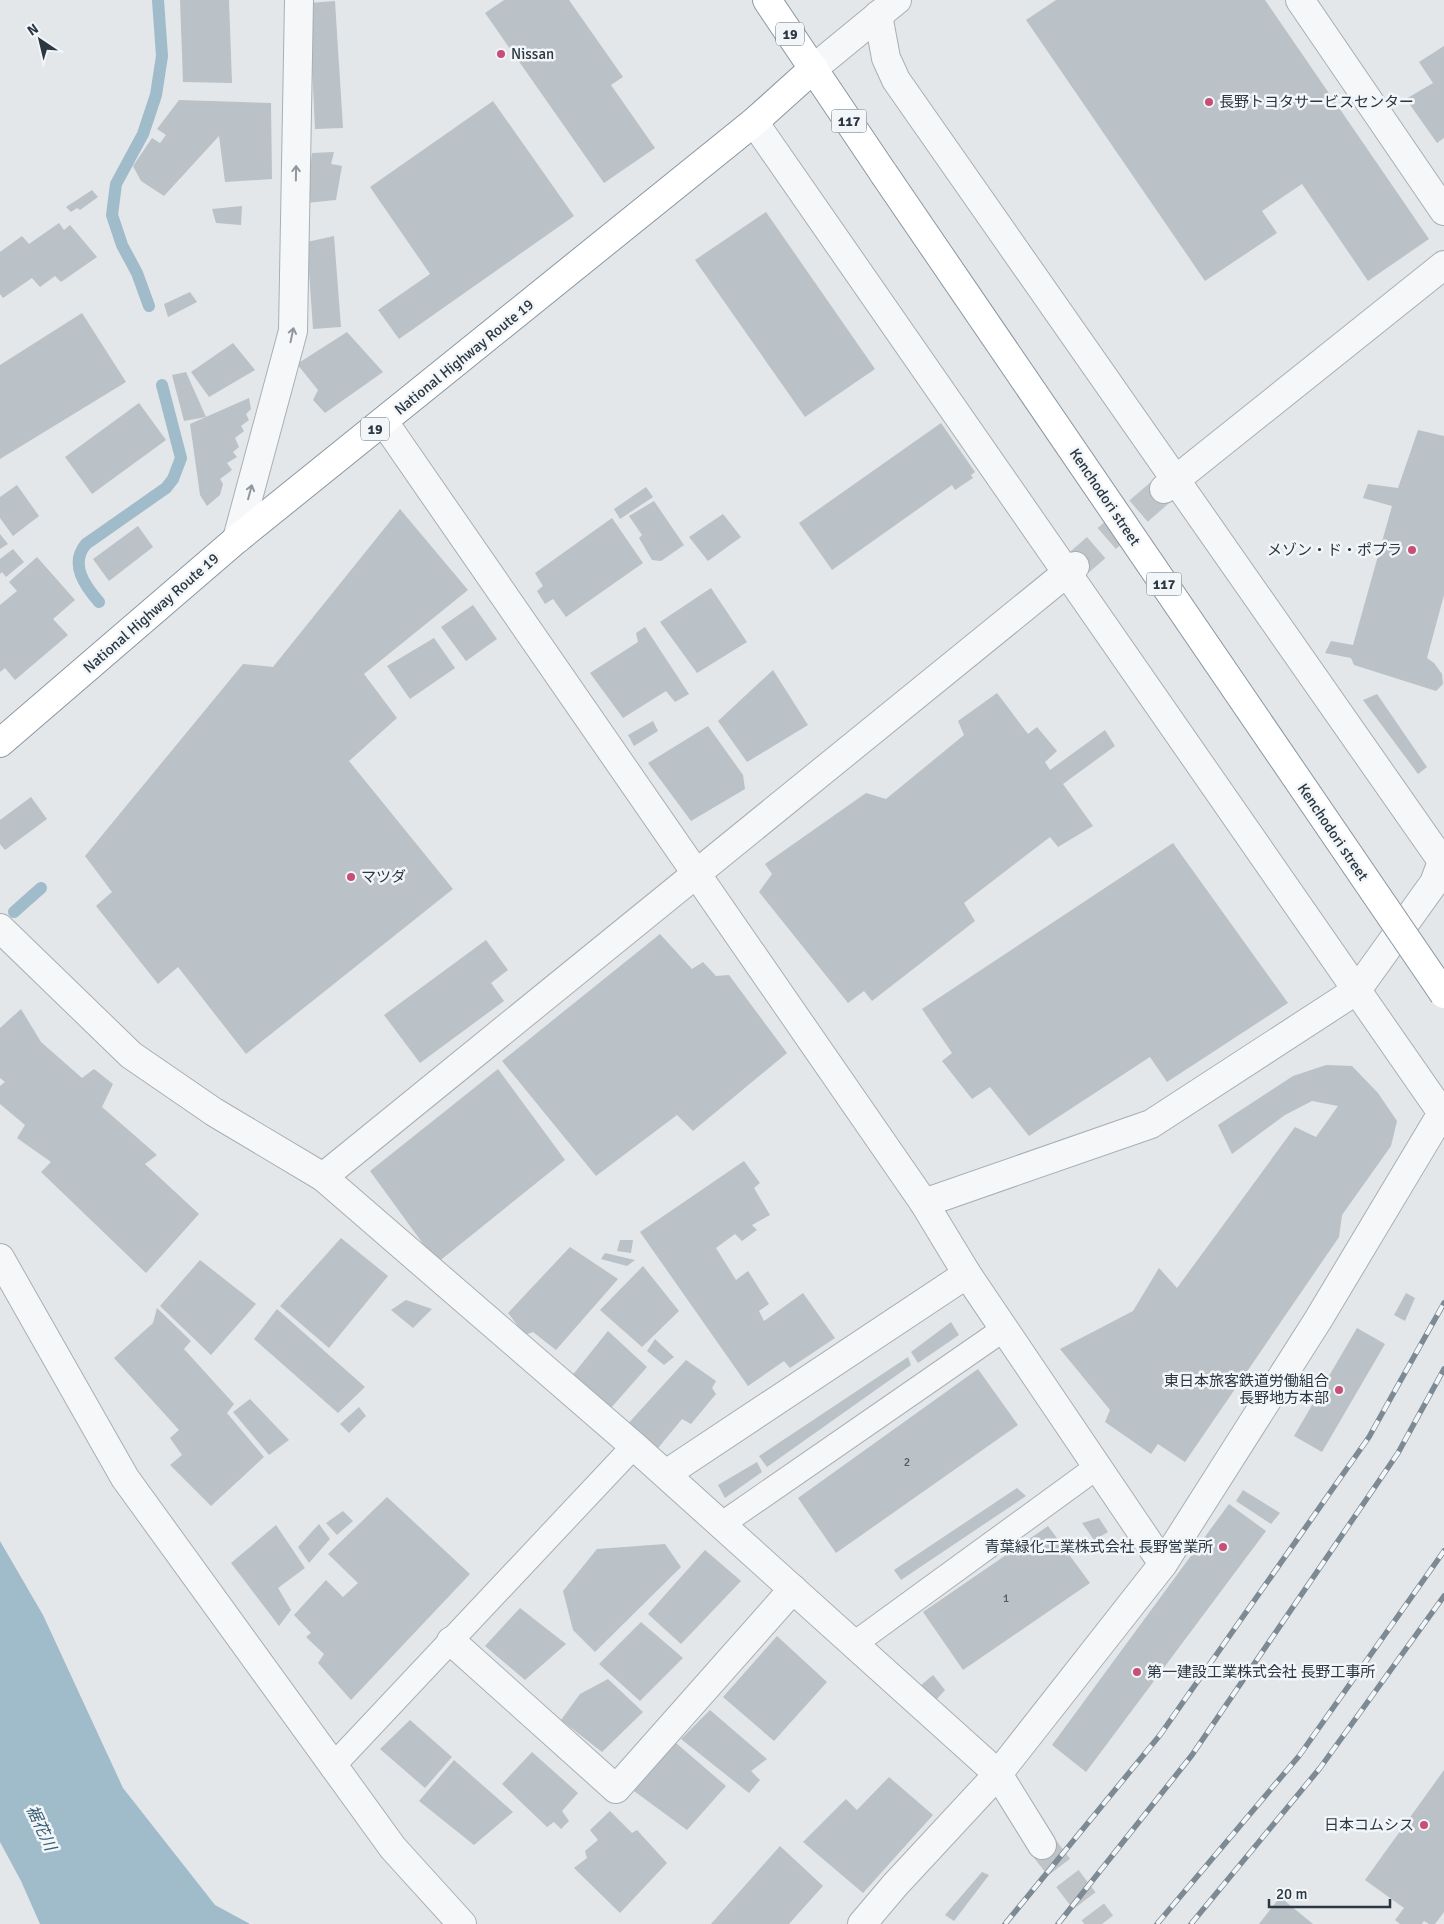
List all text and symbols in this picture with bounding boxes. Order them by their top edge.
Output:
north arrow [15,15,65,65]
text: N [24,20,42,40]
road number: 19 [776,22,804,46]
place label: Nissan [511,45,554,63]
marker: Nissan [495,48,507,60]
place label: 長野トヨタサービスセンター [1219,93,1414,111]
marker: 長野トヨタサービスセンター [1203,96,1215,108]
road number: 117 [832,110,866,132]
one-way arrow [291,165,301,182]
street label: National Highway Route 19 [391,295,537,419]
one-way arrow [287,328,297,344]
road number: 19 [361,418,389,440]
street label: Kenchodori street [1066,445,1144,549]
one-way arrow [245,485,255,501]
place label: メゾン・ド・ポプラ [1267,541,1402,559]
marker: メゾン・ド・ポプラ [1406,544,1418,556]
street label: National Highway Route 19 [80,549,222,677]
road number: 117 [1146,572,1182,596]
street label: Kenchodori street [1294,780,1372,884]
place label: マツダ [361,868,406,886]
marker: マツダ [345,871,357,883]
place label: 東日本旅客鉄道労働組合 長野地方本部 [1164,1372,1329,1407]
marker: 東日本旅客鉄道労働組合 長野地方本部 [1333,1384,1345,1396]
house number: 2 [904,1455,910,1470]
place label: 青葉緑化工業株式会社 長野営業所 [985,1538,1213,1556]
marker: 青葉緑化工業株式会社 長野営業所 [1217,1541,1229,1553]
house number: 1 [1003,1591,1009,1606]
place label: 第一建設工業株式会社 長野工事所 [1147,1663,1375,1681]
marker: 第一建設工業株式会社 長野工事所 [1131,1666,1143,1678]
water label: 裾花川 [22,1802,61,1856]
place label: 日本コムシス [1324,1816,1414,1834]
marker: 日本コムシス [1418,1819,1430,1831]
scale bar [1269,1876,1390,1908]
text: 20 m [1276,1885,1307,1903]

